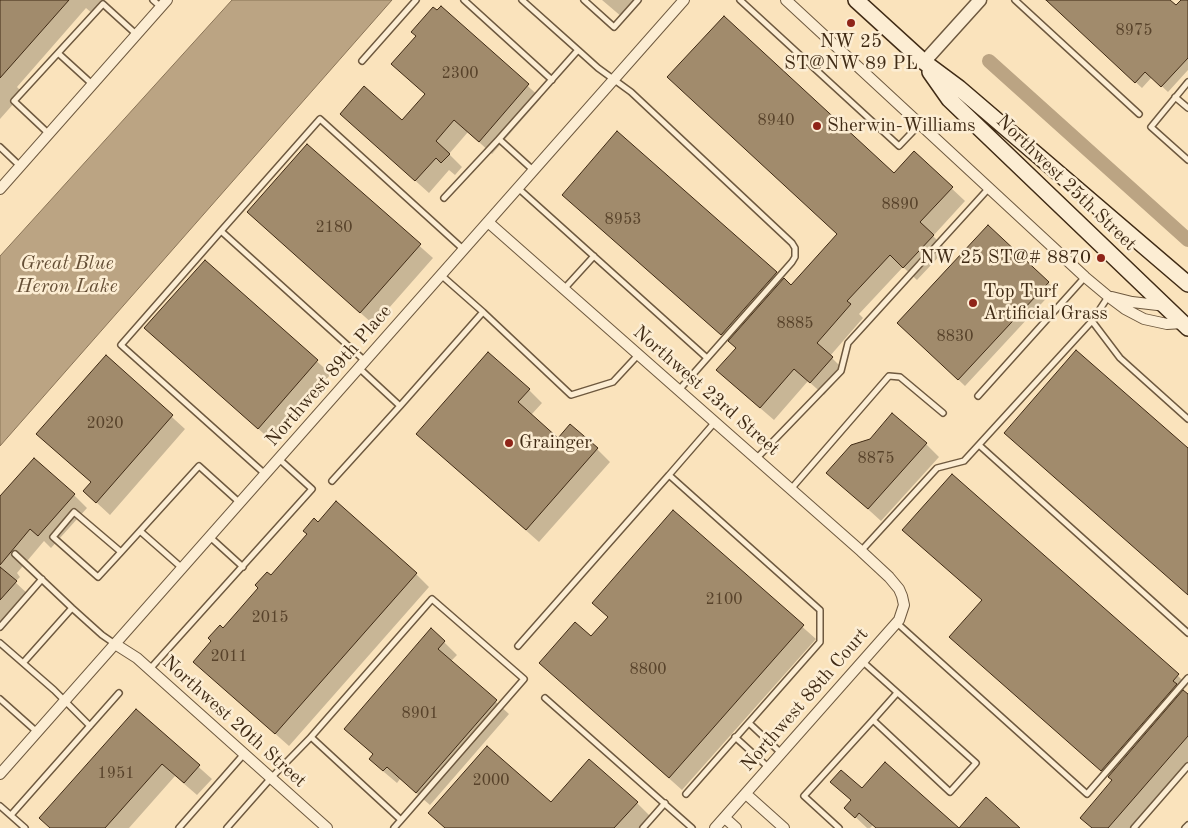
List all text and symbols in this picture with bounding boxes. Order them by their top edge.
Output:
marker: NW 25 ST@NW 89 PL [845,17,857,29]
house number: 8975 [1115,21,1153,41]
place label: NW 25 ST@NW 89 PL [784,31,918,75]
house number: 2300 [441,64,479,84]
street label: Northwest 25th Street [991,110,1141,256]
house number: 8940 [757,111,795,131]
place label: Sherwin-Williams [827,115,976,137]
marker: Sherwin-Williams [811,120,823,132]
house number: 8890 [881,195,919,215]
house number: 8953 [604,210,642,230]
house number: 2180 [315,218,353,238]
place label: NW 25 ST@# 8870 [920,247,1091,269]
water label: Great Blue Heron Lake [16,252,118,299]
marker: NW 25 ST@# 8870 [1095,252,1107,264]
place label: Top Turf Artificial Grass [983,281,1108,325]
marker: Top Turf Artificial Grass [967,297,979,309]
street label: Northwest 89th Place [261,300,397,452]
house number: 8885 [776,314,814,334]
street label: Northwest 23rd Street [628,321,784,461]
house number: 8830 [936,327,974,347]
house number: 2020 [86,414,124,434]
place label: Grainger [519,432,592,454]
marker: Grainger [503,437,515,449]
house number: 8875 [857,449,895,469]
house number: 2100 [705,590,743,610]
house number: 2015 [251,608,289,628]
street label: Northwest 88th Court [736,624,874,776]
house number: 2011 [210,647,248,667]
street label: Northwest 20th Street [157,651,311,793]
house number: 8800 [629,660,667,680]
house number: 8901 [401,704,439,724]
house number: 1951 [97,764,135,784]
house number: 2000 [472,771,510,791]

